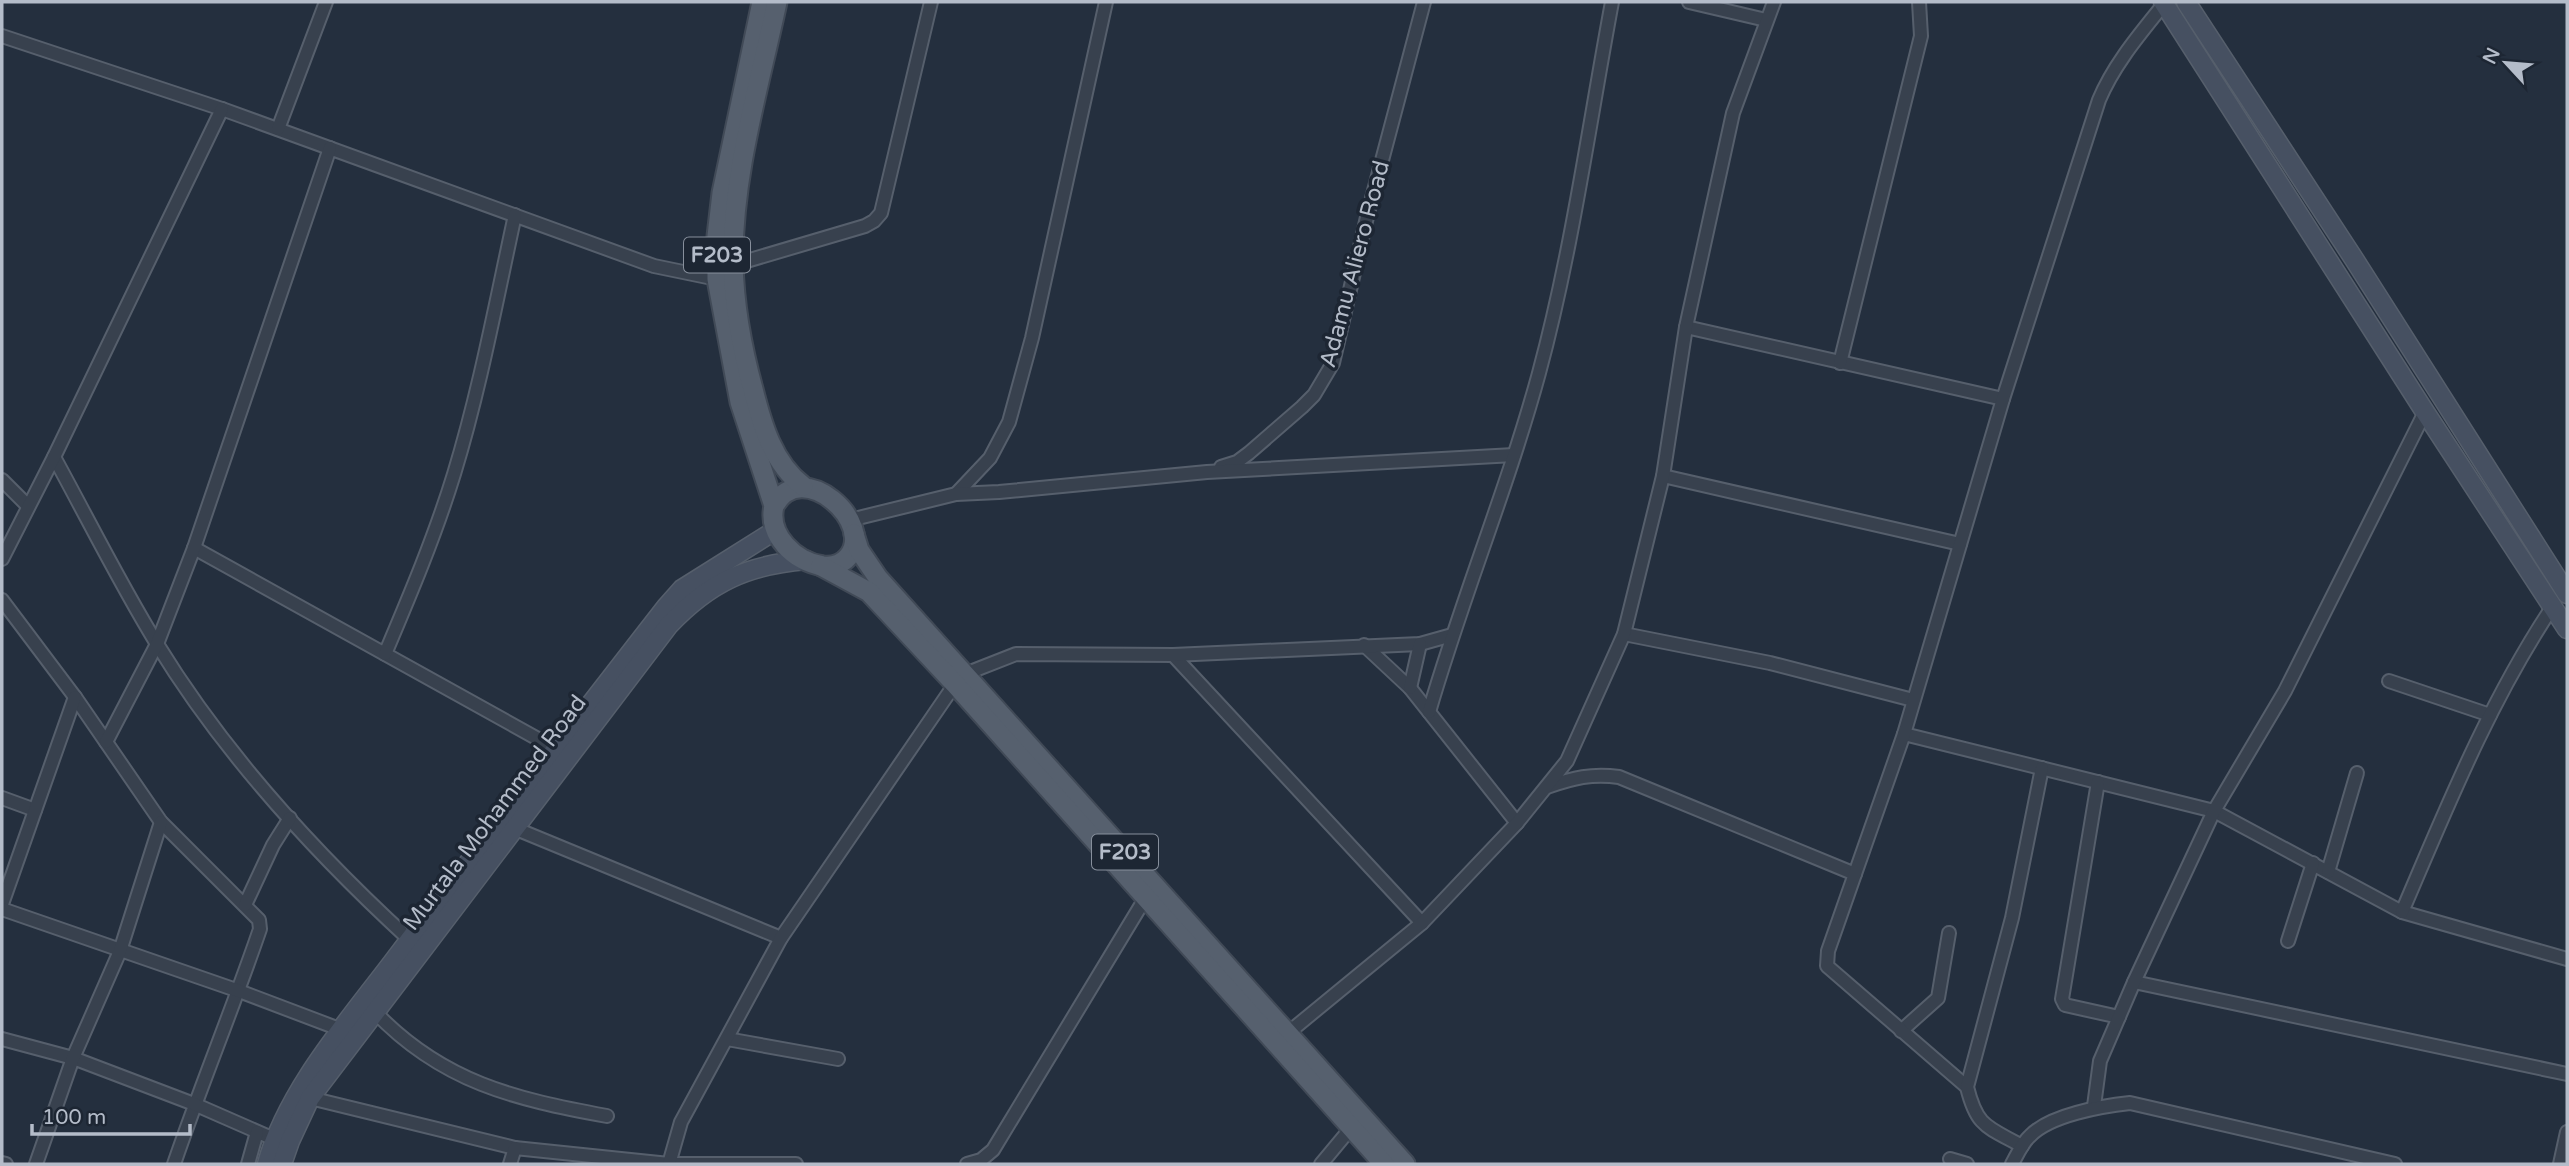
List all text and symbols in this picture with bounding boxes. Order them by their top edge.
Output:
north arrow [2471,28,2541,98]
text: N [2478,44,2505,68]
street label: Adamu Aliero Road [1314,157,1396,371]
road number: F203 [684,238,750,272]
street label: Murtala Mohammed Road [397,690,593,936]
road number: F203 [1092,834,1158,870]
scale bar [32,1092,189,1136]
text: 100 m [42,1105,106,1130]

